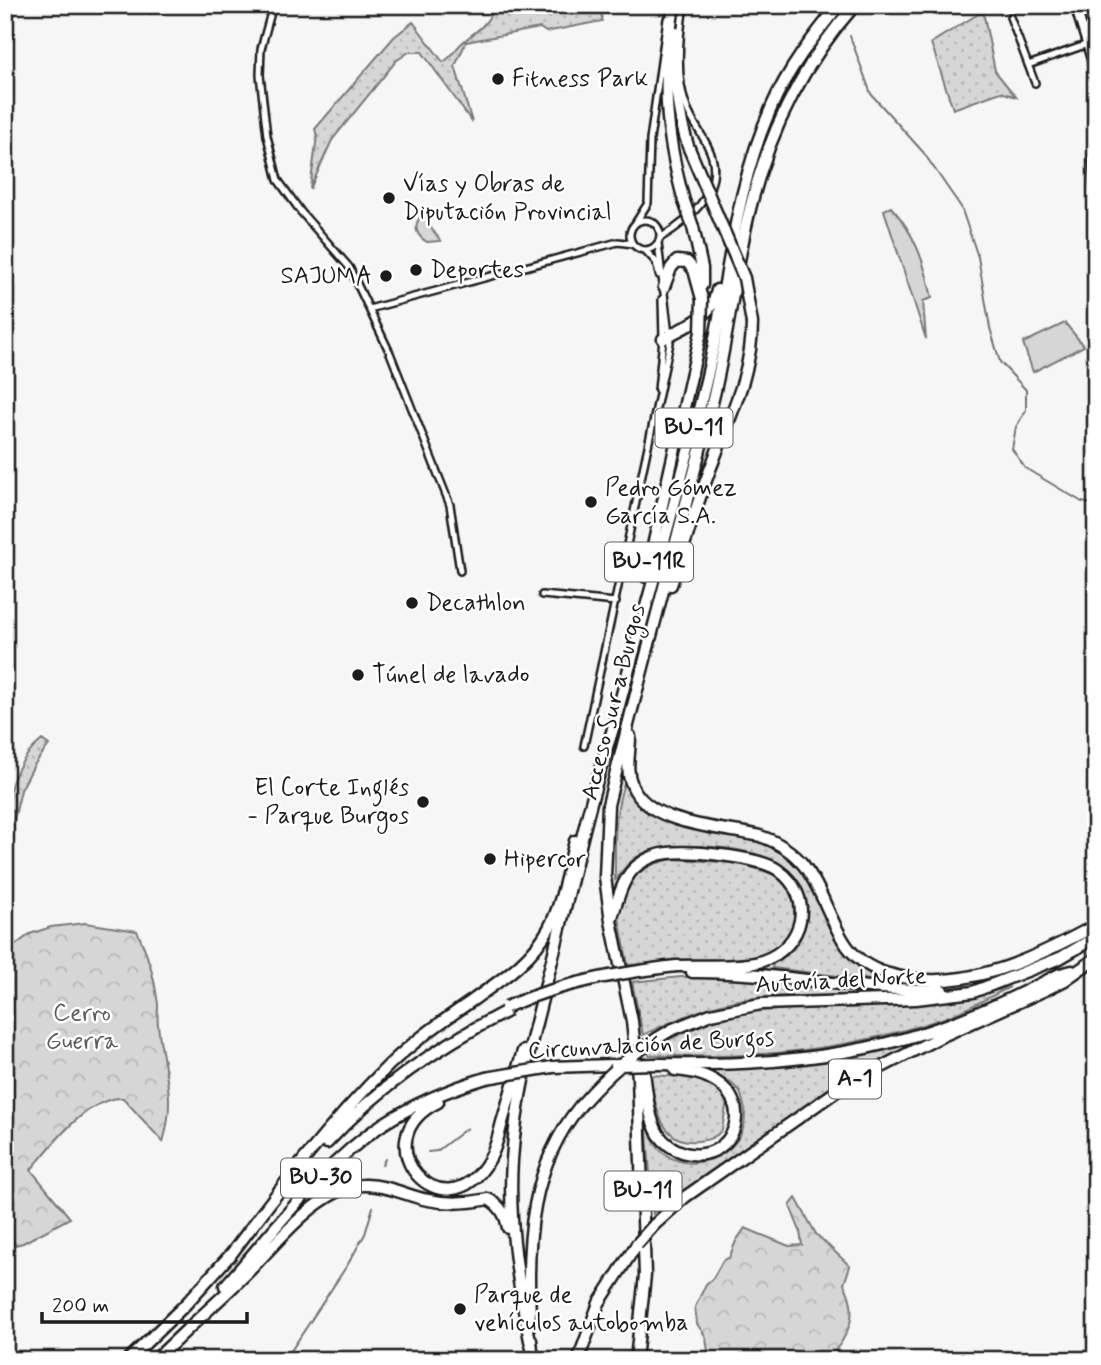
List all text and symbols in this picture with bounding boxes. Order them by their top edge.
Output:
place label: Fitness Park [512,64,648,95]
marker: Fitness Park [490,71,506,87]
place label: Vías y Obras de Diputación Provincial [403,169,612,228]
marker: Vías y Obras de Diputación Provincial [381,190,397,206]
place label: Deportes [430,255,525,286]
place label: SAJUMA [281,261,372,292]
marker: Deportes [408,262,424,278]
marker: SAJUMA [378,268,394,284]
road number: BU-11 [656,408,732,448]
place label: Pedro Gómez García S.A. [605,473,737,532]
marker: Pedro Gómez García S.A. [583,494,599,510]
road number: BU-11R [605,542,693,582]
place label: Decathlon [426,588,526,619]
marker: Decathlon [404,595,420,611]
street label: Acceso Sur a Burgos [575,600,655,804]
place label: Túnel de lavado [372,660,529,691]
marker: Túnel de lavado [350,667,366,683]
place label: El Corte Inglés - Parque Burgos [247,773,409,834]
marker: El Corte Inglés - Parque Burgos [415,794,431,810]
place label: Hipercor [504,844,586,875]
marker: Hipercor [482,851,498,867]
street label: Autovía del Norte [755,961,928,1001]
park label: Cerro Guerra [46,998,119,1057]
street label: Circunvalación de Burgos [527,1023,775,1070]
road number: A-1 [829,1060,881,1098]
road number: BU-30 [281,1158,361,1198]
road number: BU-11 [604,1172,682,1210]
place label: Parque de vehículos autobomba [474,1280,689,1339]
scale bar [42,1281,247,1325]
text: 200 m [52,1292,109,1320]
marker: Parque de vehículos autobomba [452,1301,468,1317]

